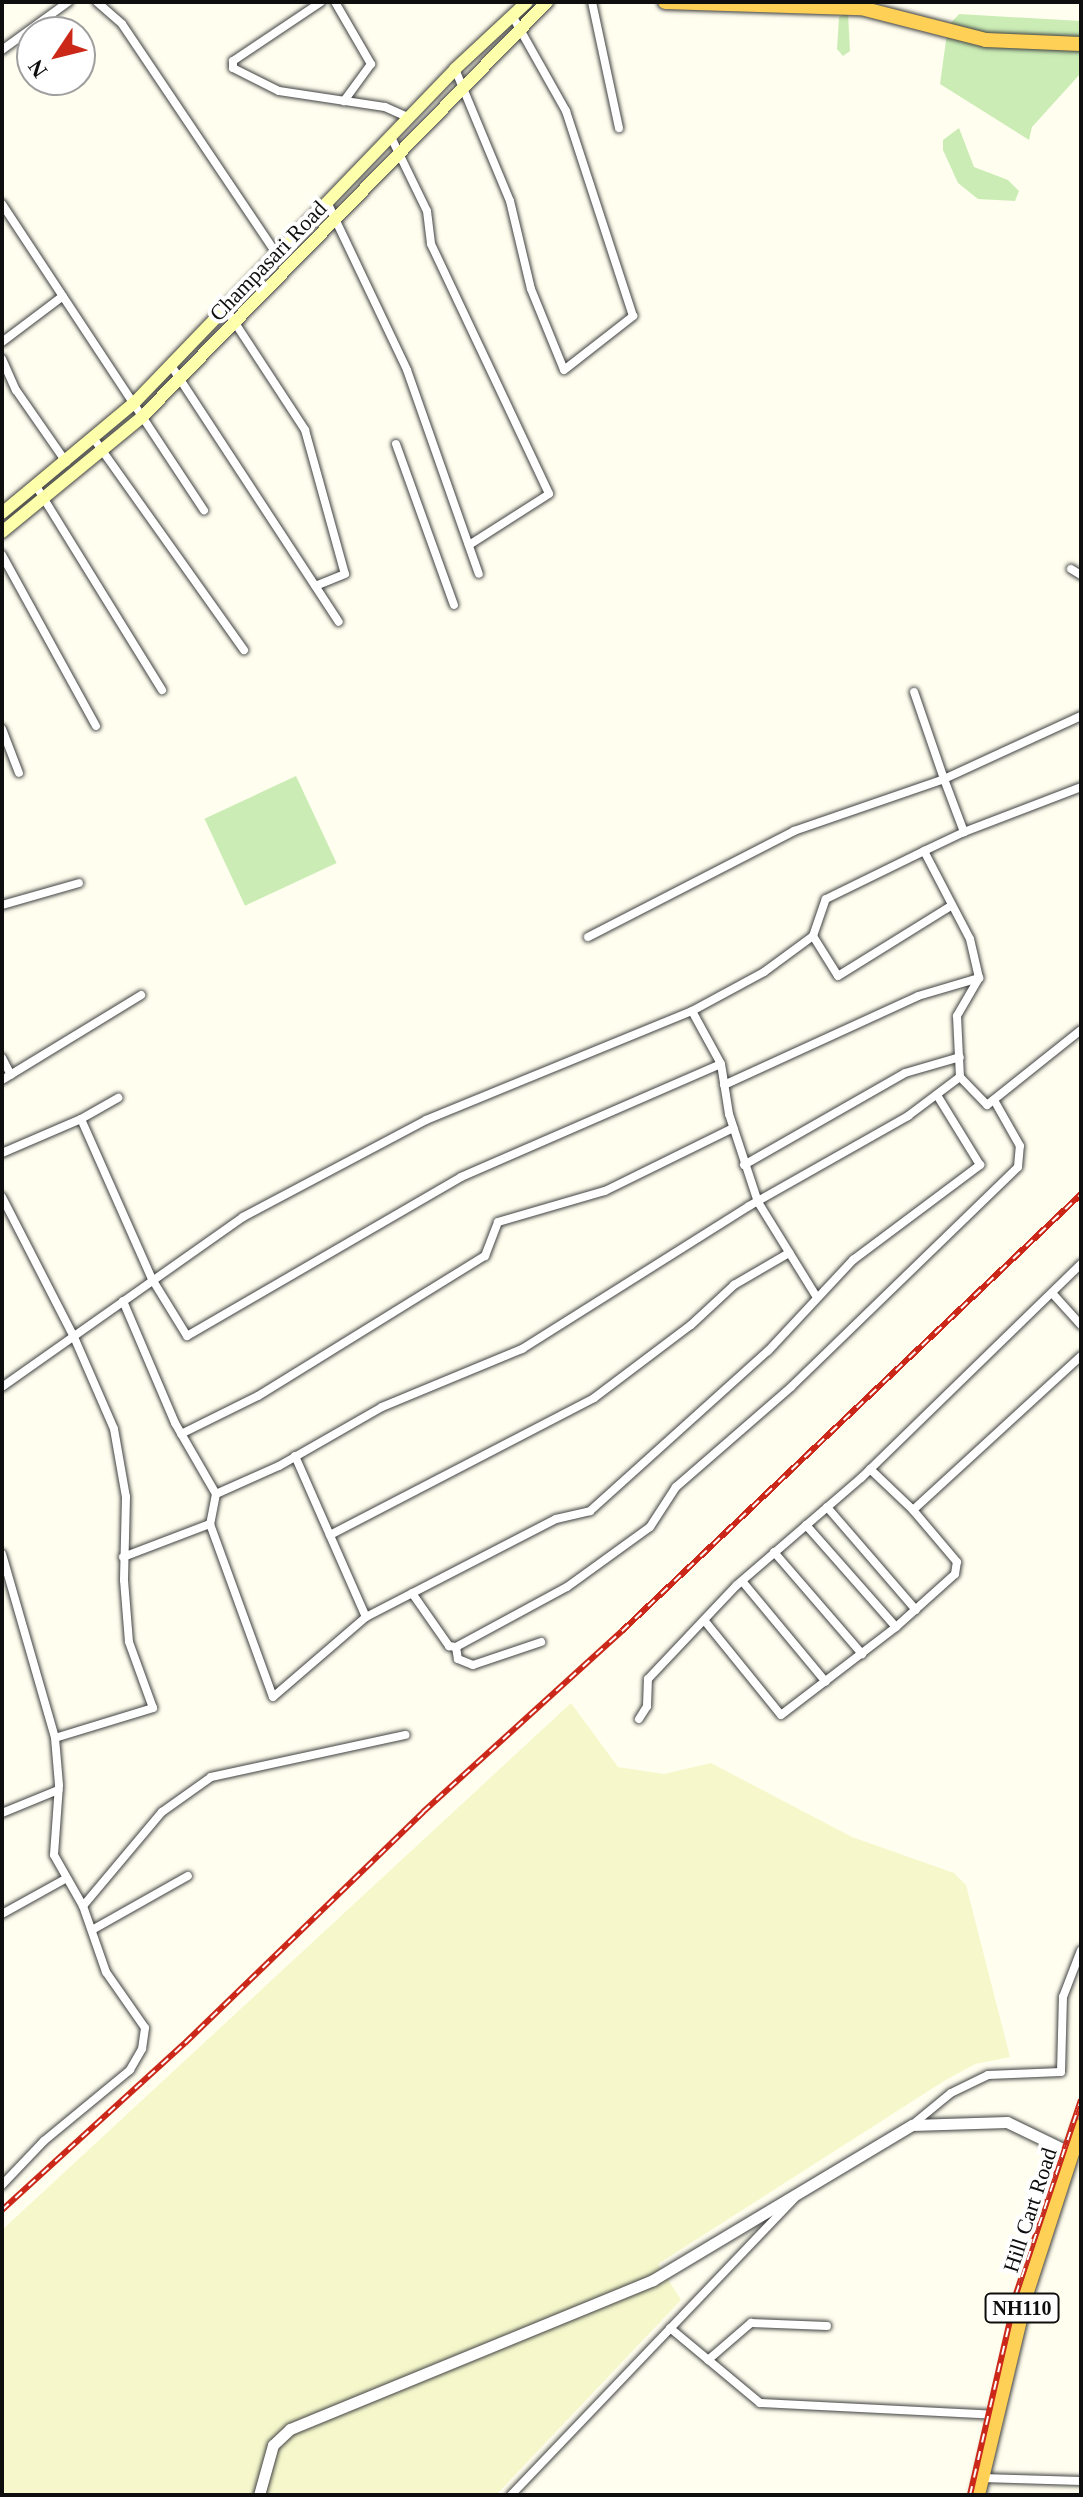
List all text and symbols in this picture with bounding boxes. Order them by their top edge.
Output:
north arrow [16,16,96,96]
text: N [23,55,52,83]
street label: Champasari Road [204,195,332,327]
street label: Hill Cart Road [997,2144,1063,2276]
road number: NH110 [984,2292,1060,2324]

